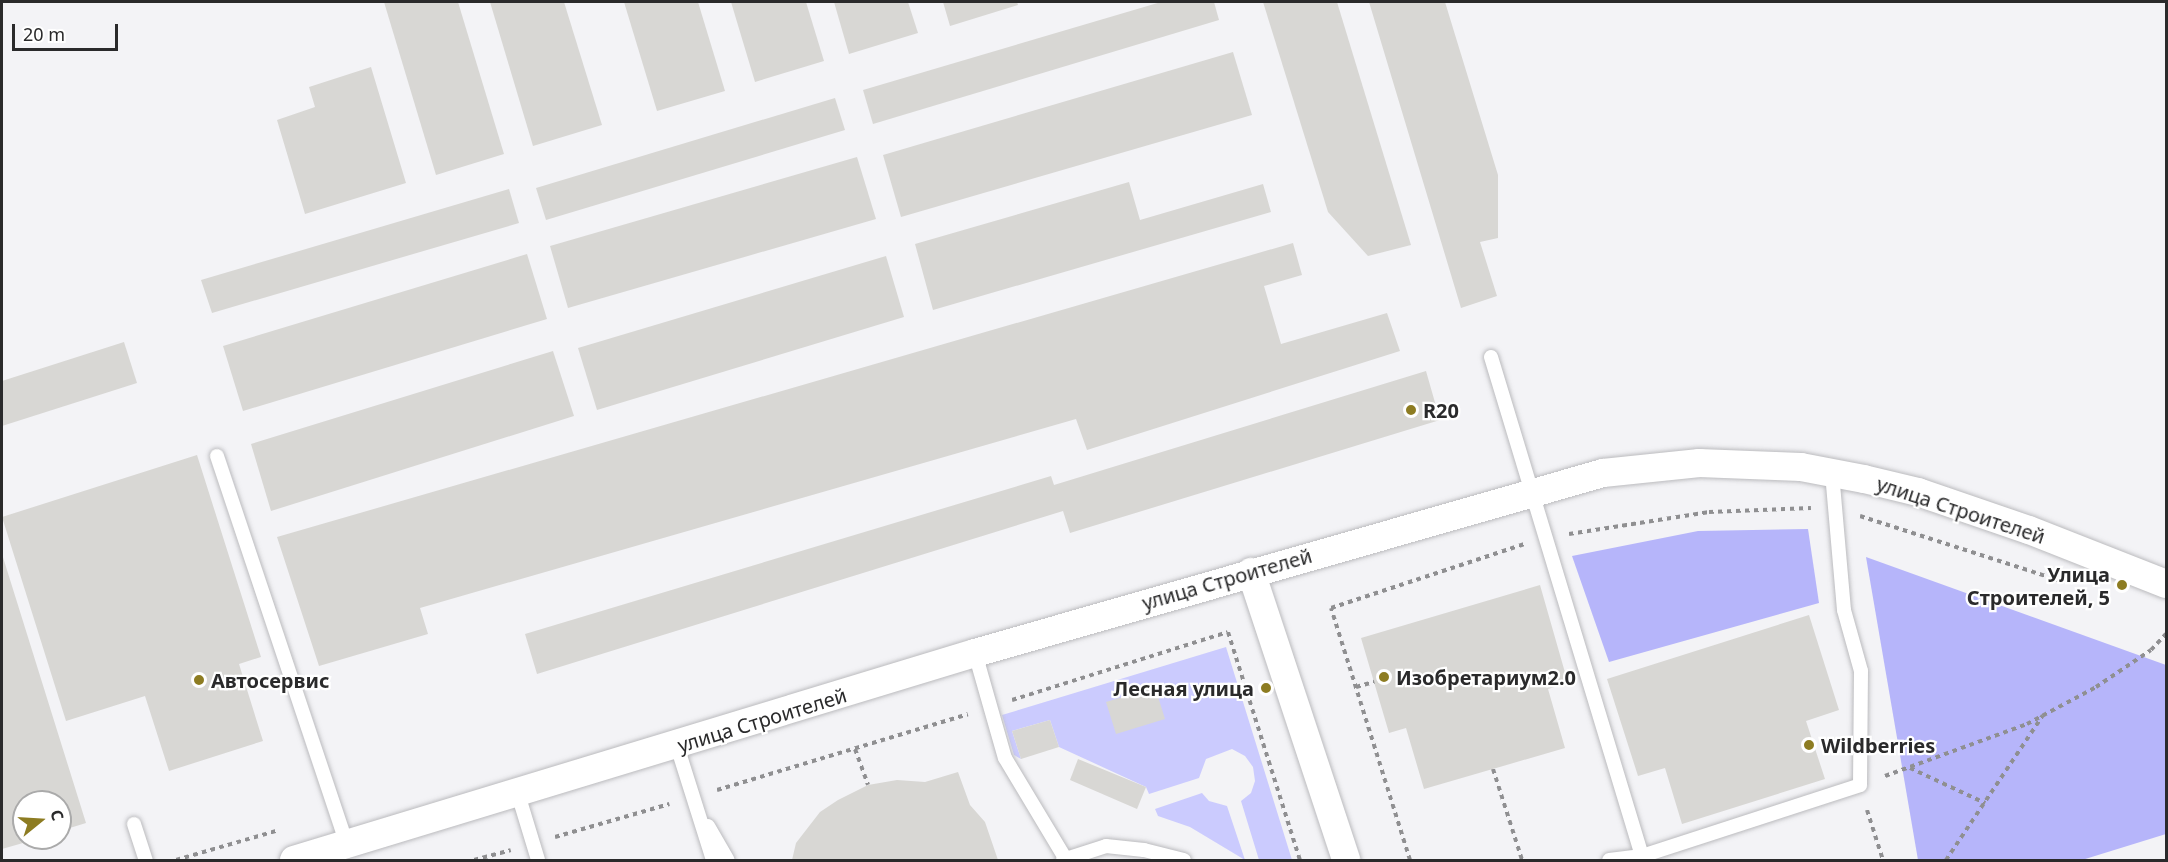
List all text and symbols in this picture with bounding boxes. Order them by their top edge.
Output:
scale bar [15,12,122,50]
text: 20 m [23,22,65,46]
place label: R20 [1423,398,1459,422]
marker: R20 [1404,403,1418,417]
street label: улица Строителей [1874,471,2048,549]
street label: улица Строителей [1139,543,1315,615]
place label: Улица Строителей, 5 [1967,562,2110,609]
marker: Улица Строителей, 5 [2115,578,2129,592]
place label: Изобретариум2.0 [1396,665,1576,689]
place label: Автосервис [211,668,329,692]
marker: Изобретариум2.0 [1377,670,1391,684]
marker: Автосервис [192,673,206,687]
place label: Лесная улица [1114,676,1254,700]
marker: Лесная улица [1259,681,1273,695]
street label: улица Строителей [674,683,850,757]
place label: Wildberries [1821,733,1935,757]
marker: Wildberries [1802,738,1816,752]
north arrow [12,790,72,850]
text: С [45,807,69,823]

